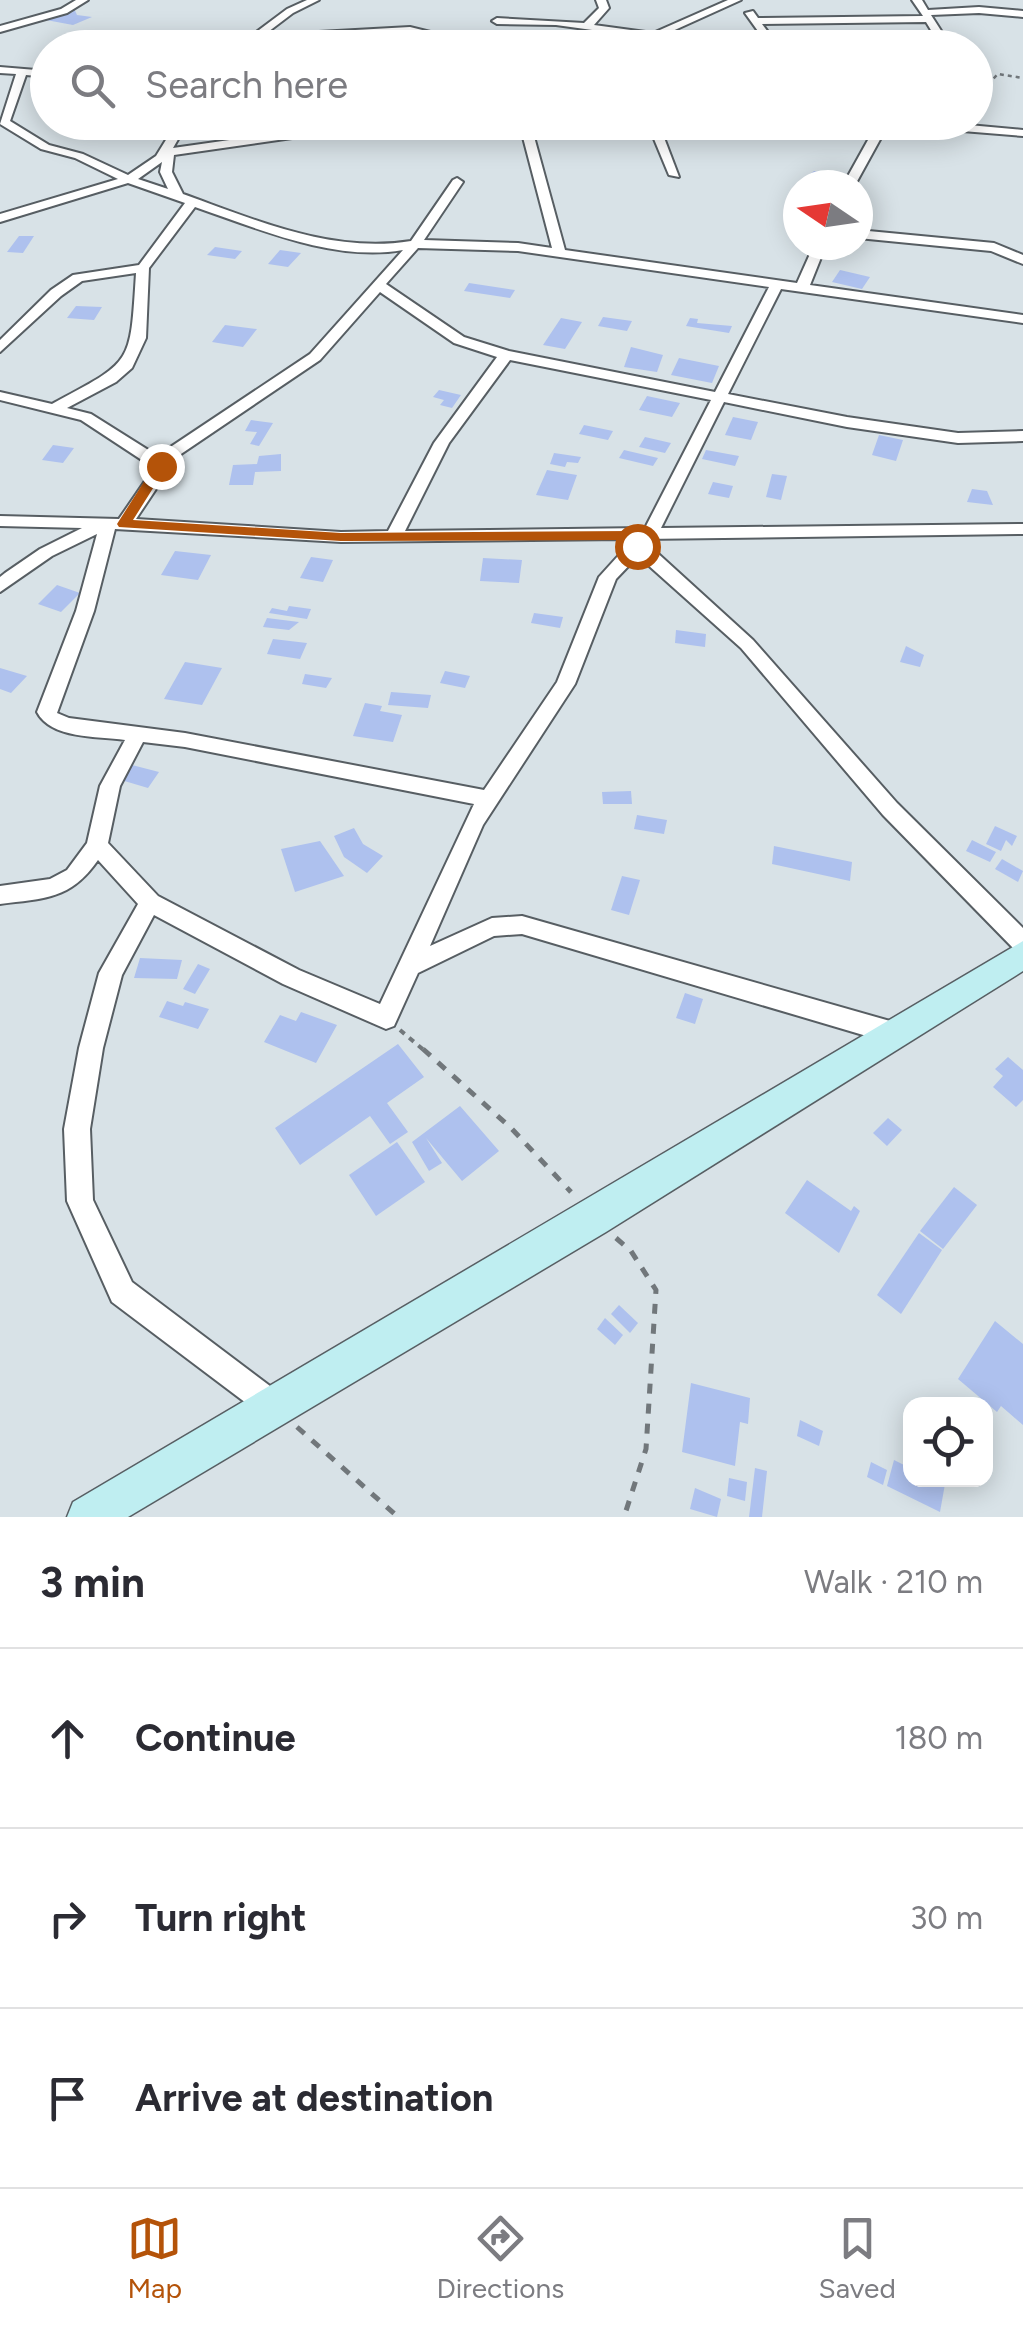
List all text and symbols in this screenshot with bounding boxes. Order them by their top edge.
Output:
search box [30,30,993,140]
icon: search [65,58,120,113]
text: Search here [145,62,348,108]
north arrow [783,170,873,260]
route end [139,444,185,490]
route start [615,524,661,570]
map controls [903,1397,993,1487]
button: locate [903,1397,993,1487]
text: 3 min [40,1557,145,1608]
text: Walk · 210 m [804,1563,983,1601]
icon: ahead [40,1711,95,1766]
text: Continue [135,1715,296,1761]
text: 180 m [894,1719,983,1757]
icon: right [40,1891,95,1946]
text: Turn right [135,1895,307,1941]
text: 30 m [910,1899,983,1937]
icon: arrive [40,2071,95,2126]
text: Arrive at destination [135,2075,493,2121]
tab: Map [127,2211,182,2305]
tab: Directions [437,2211,564,2305]
tab: Saved [819,2211,896,2305]

